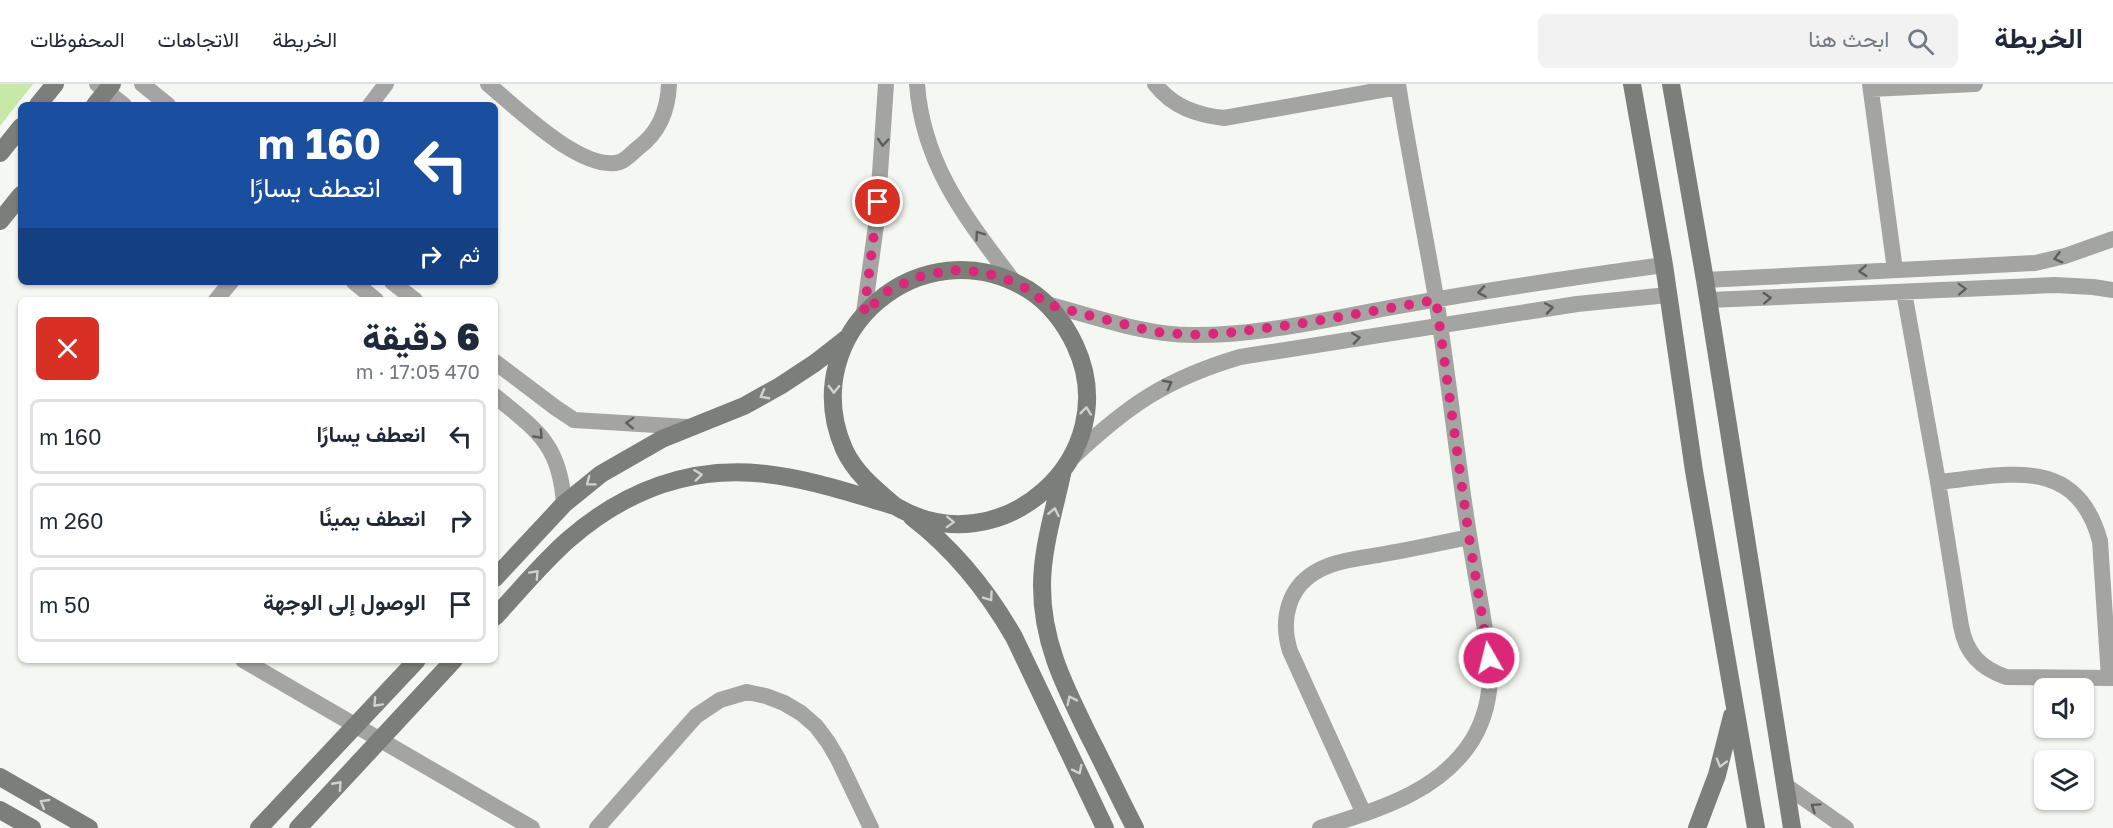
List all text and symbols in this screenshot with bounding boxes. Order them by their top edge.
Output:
search box [1538,14,1958,68]
text: الخريطة [1994,21,2083,54]
text: ابحث هنا [1808,25,1889,52]
icon: search [1904,25,1937,58]
text: المحفوظات [30,26,125,52]
text: الاتجاهات [158,26,239,52]
text: الخريطة [272,26,337,52]
text: 160 m [258,118,381,168]
icon: left [402,126,480,204]
one-way arrow [876,138,889,147]
text: انعطف يسارًا [250,171,381,203]
pin [852,176,903,227]
icon: arrive [861,185,894,218]
one-way arrow [975,230,986,241]
icon: right [414,240,447,273]
text: ثم [459,240,480,267]
one-way arrow [2053,250,2063,263]
one-way arrow [1859,265,1868,278]
one-way arrow [1957,283,1966,296]
one-way arrow [1477,285,1487,298]
one-way arrow [1763,291,1772,304]
one-way arrow [1544,302,1554,315]
text: 6 دقيقة [362,315,480,358]
button: close [36,317,99,380]
one-way arrow [1352,333,1361,345]
text: 470 m · 17:05 [356,359,480,383]
one-way arrow [1162,380,1172,391]
one-way arrow [828,384,841,393]
one-way arrow [759,388,770,399]
one-way arrow [1079,406,1092,416]
one-way arrow [626,416,635,429]
text: انعطف يسارًا [316,420,426,447]
icon: left [444,420,477,453]
text: 160 m [39,423,102,450]
one-way arrow [532,428,543,438]
one-way arrow [694,470,703,482]
one-way arrow [586,475,597,486]
text: انعطف يمينًا [319,504,426,531]
icon: right [444,504,477,537]
text: 260 m [39,507,104,534]
one-way arrow [1047,507,1060,517]
one-way arrow [946,516,955,529]
one-way arrow [528,571,539,581]
text: الوصول إلى الوجهة [263,588,426,615]
icon: arrive [444,588,477,621]
one-way arrow [982,590,993,601]
text: 50 m [39,591,90,618]
position arrow [1457,626,1521,690]
map controls [2034,678,2094,810]
button: sound [2034,678,2094,738]
one-way arrow [373,696,384,706]
one-way arrow [1067,696,1079,707]
button: layers [2034,750,2094,810]
one-way arrow [1716,757,1728,768]
one-way arrow [1070,764,1082,775]
one-way arrow [330,781,341,792]
one-way arrow [40,799,50,811]
one-way arrow [1810,803,1821,814]

